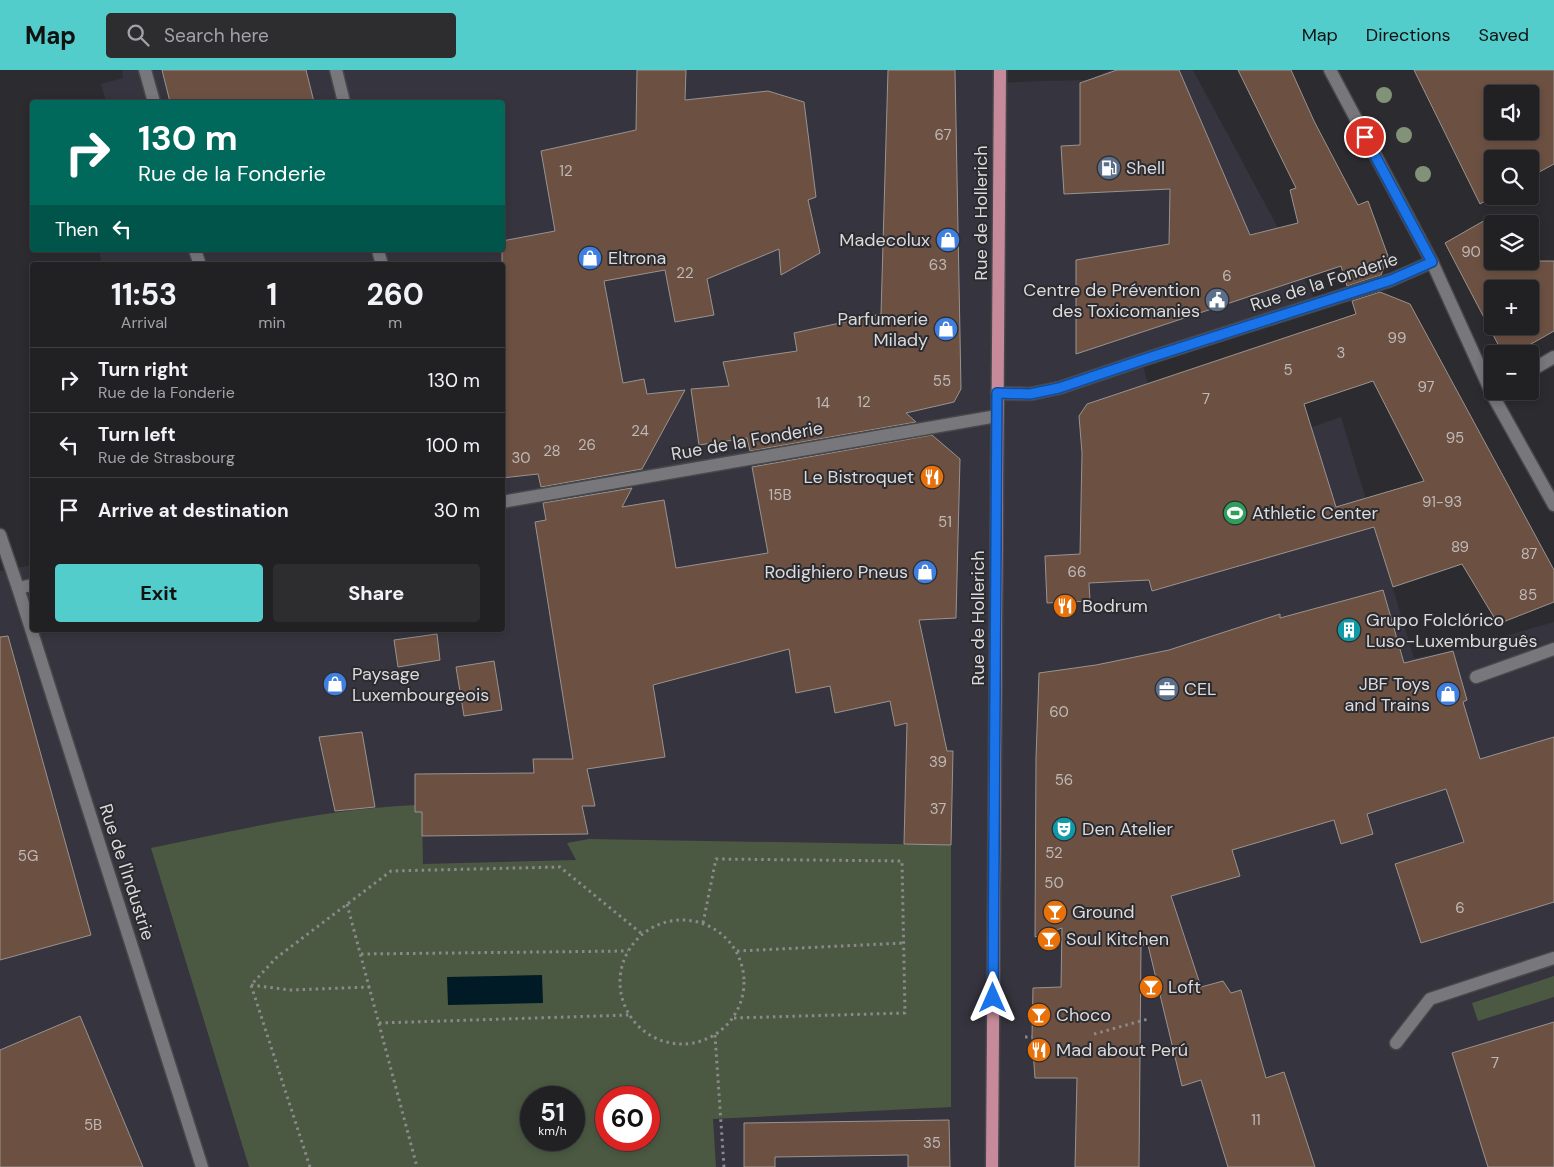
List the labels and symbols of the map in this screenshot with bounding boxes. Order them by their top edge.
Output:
pin [1344,116,1386,158]
house number: 67 [934,125,952,145]
street label: Rue de Hollerich [969,145,993,281]
fuel station icon: Shell [1096,155,1122,181]
place label: Shell [1126,156,1165,180]
house number: 12 [559,161,573,181]
shop icon: Madecolux [935,227,961,253]
place label: Madecolux [839,228,930,252]
house number: 90 [1461,242,1481,262]
shop icon: Eltrona [577,245,603,271]
place label: Eltrona [608,246,666,270]
street label: Rue de la Fonderie [1247,247,1401,317]
house number: 63 [929,255,947,275]
house number: 22 [676,263,694,283]
house number: 6 [1222,266,1232,286]
place label: Centre de Prévention des Toxicomanies [1023,278,1200,323]
public building icon: Centre de Prévention des Toxicomanies [1204,287,1230,313]
place label: Parfumerie Milady [838,307,928,352]
shop icon: Parfumerie Milady [933,316,959,342]
house number: 99 [1388,328,1406,348]
house number: 3 [1337,343,1345,363]
house number: 5 [1283,360,1293,380]
house number: 55 [933,371,951,391]
house number: 97 [1417,377,1435,397]
house number: 7 [1202,389,1210,409]
house number: 12 [857,392,871,412]
house number: 14 [816,393,830,413]
street label: Rue de la Fonderie [669,416,825,466]
house number: 24 [631,421,649,441]
house number: 95 [1446,428,1464,448]
house number: 26 [578,435,596,455]
house number: 28 [543,441,561,461]
house number: 30 [511,448,531,468]
restaurant icon: Le Bistroquet [919,464,945,490]
place label: Le Bistroquet [803,465,914,489]
house number: 15B [769,485,791,505]
house number: 91-93 [1422,492,1462,512]
sports icon: Athletic Center [1222,500,1248,526]
place label: Athletic Center [1252,501,1378,525]
house number: 51 [938,512,952,532]
house number: 89 [1451,537,1469,557]
house number: 87 [1521,544,1537,564]
street label: Rue de Hollerich [966,550,990,686]
shop icon: Rodighiero Pneus [912,559,938,585]
place label: Rodighiero Pneus [765,560,908,584]
house number: 66 [1068,562,1086,582]
house number: 85 [1519,585,1537,605]
restaurant icon: Bodrum [1052,593,1078,619]
place label: Bodrum [1082,594,1148,618]
place label: Grupo Folclórico Luso-Luxemburguês [1366,608,1538,653]
building icon: Grupo Folclórico Luso-Luxemburguês [1336,617,1362,643]
place label: Paysage Luxembourgeois [352,662,489,707]
shop icon: Paysage Luxembourgeois [322,671,348,697]
place label: JBF Toys and Trains [1345,672,1430,717]
office icon: CEL [1154,676,1180,702]
place label: CEL [1184,677,1217,701]
shop icon: JBF Toys and Trains [1435,681,1461,707]
house number: 60 [1049,702,1069,722]
house number: 39 [929,752,947,772]
house number: 56 [1055,770,1073,790]
house number: 37 [930,799,946,819]
street label: Rue de l'Industrie [94,801,160,943]
theatre icon: Den Atelier [1051,816,1077,842]
place label: Den Atelier [1082,817,1174,841]
house number: 52 [1045,843,1063,863]
house number: 5G [18,846,38,866]
house number: 50 [1044,873,1064,893]
house number: 6 [1455,898,1465,918]
bar icon: Ground [1042,899,1068,925]
place label: Ground [1072,900,1135,924]
bar icon: Soul Kitchen [1036,926,1062,952]
place label: Soul Kitchen [1066,927,1169,951]
position arrow [966,971,1018,1023]
bar icon: Loft [1138,974,1164,1000]
place label: Loft [1168,975,1201,999]
bar icon: Choco [1026,1002,1052,1028]
place label: Choco [1056,1003,1111,1027]
restaurant icon: Mad about Perú [1026,1037,1052,1063]
place label: Mad about Perú [1056,1038,1188,1062]
house number: 7 [1491,1053,1499,1073]
speed limit sign: 60 [595,1086,660,1151]
house number: 11 [1251,1110,1261,1130]
house number: 5B [84,1115,102,1135]
house number: 35 [923,1133,941,1153]

